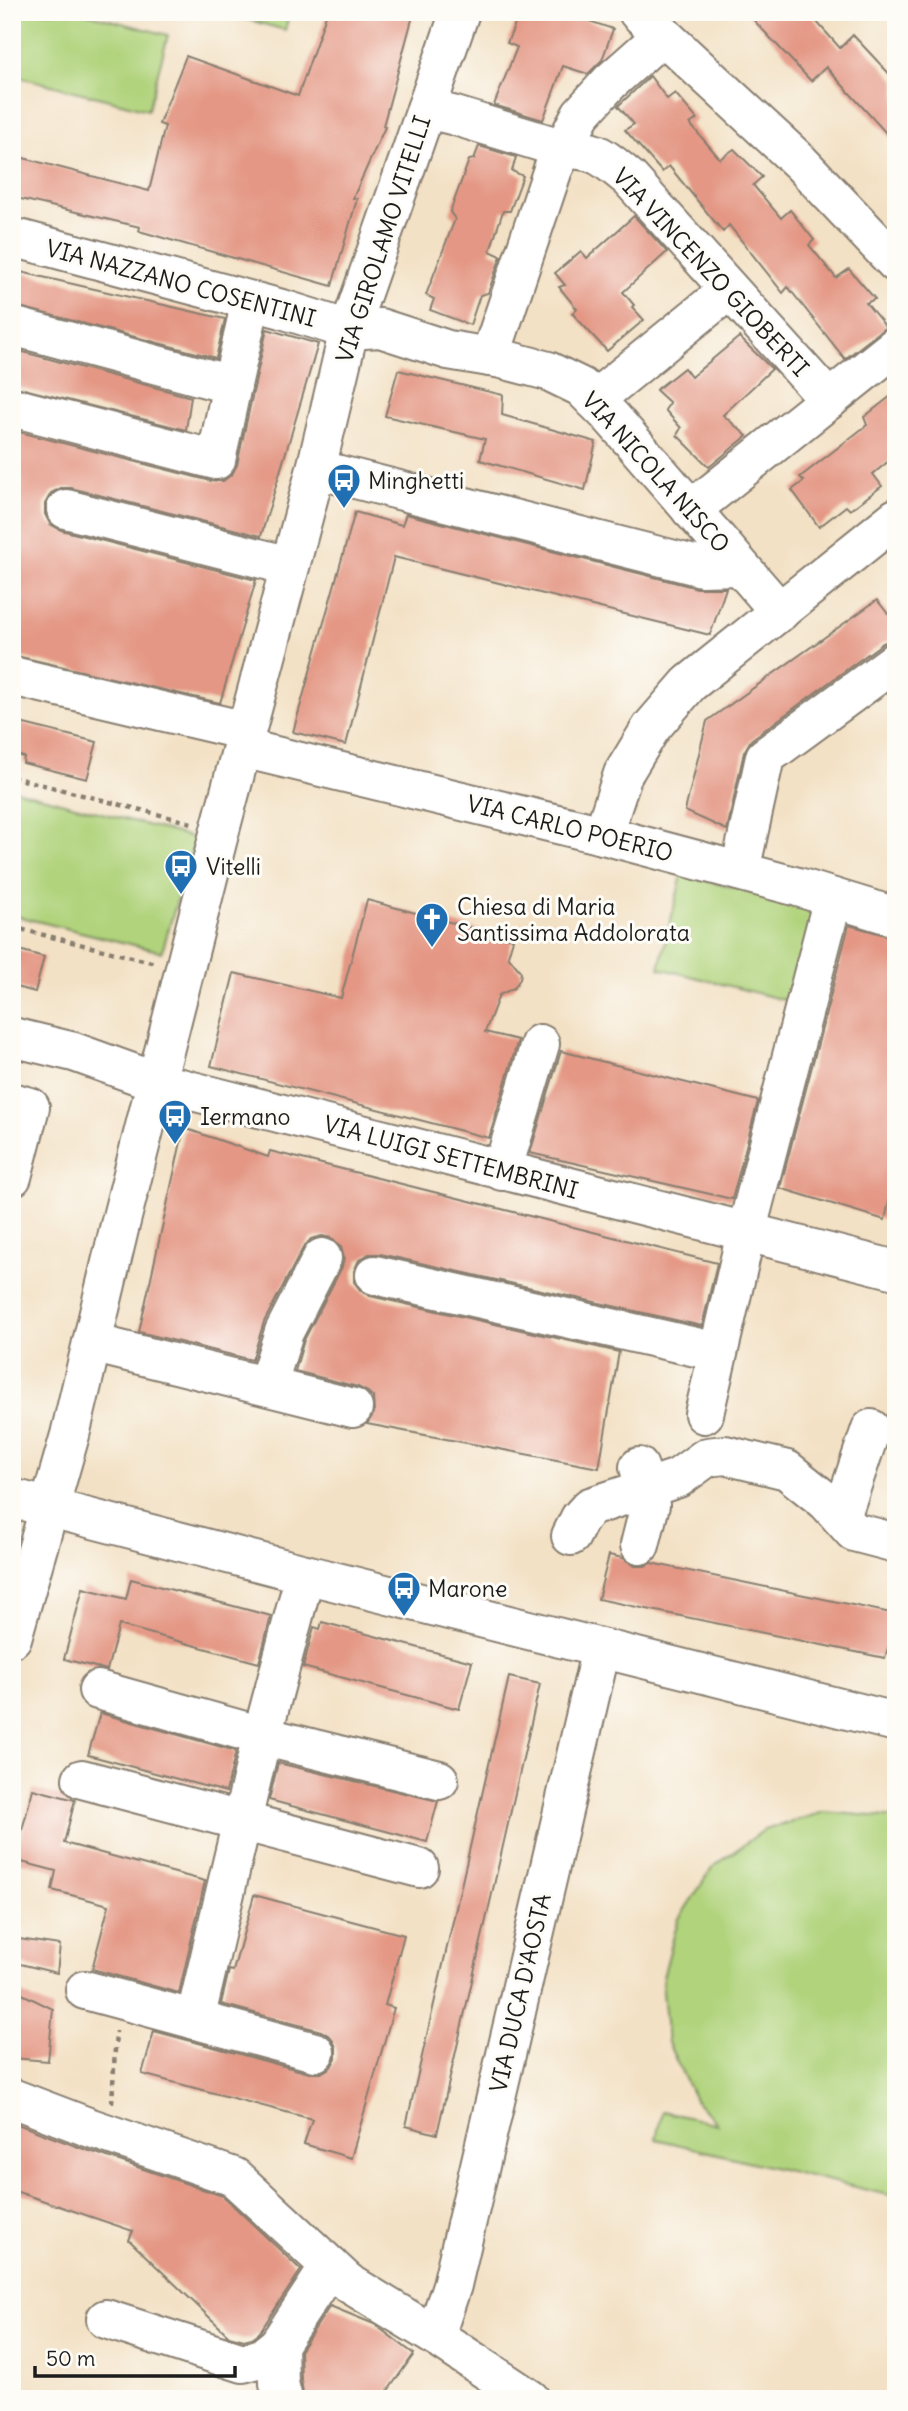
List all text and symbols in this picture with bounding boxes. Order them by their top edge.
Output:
street label: VIA GIROLAMO VITELLI [329,112,437,366]
street label: VIA VINCENZO GIOBERTI [607,162,815,382]
street label: VIA NAZZANO COSENTINI [43,233,319,333]
street label: VIA NICOLA NISCO [576,386,736,558]
bus stop icon: Minghetti [325,461,363,510]
place label: Minghetti [368,466,464,495]
street label: VIA CARLO POERIO [464,788,676,868]
bus stop icon: Vitelli [162,847,200,896]
place label: Vitelli [206,852,261,881]
place label: Chiesa di Maria Santissima Addolorata [457,892,690,947]
church icon: Chiesa di Maria Santissima Addolorata [413,900,451,949]
bus stop icon: Iermano [156,1097,194,1146]
place label: Iermano [200,1102,291,1131]
street label: VIA LUIGI SETTEMBRINI [321,1109,581,1205]
bus stop icon: Marone [385,1569,423,1618]
place label: Marone [428,1574,507,1603]
street label: VIA DUCA D'AOSTA [483,1891,557,2095]
scale bar [35,2334,234,2378]
text: 50 m [46,2345,95,2372]

